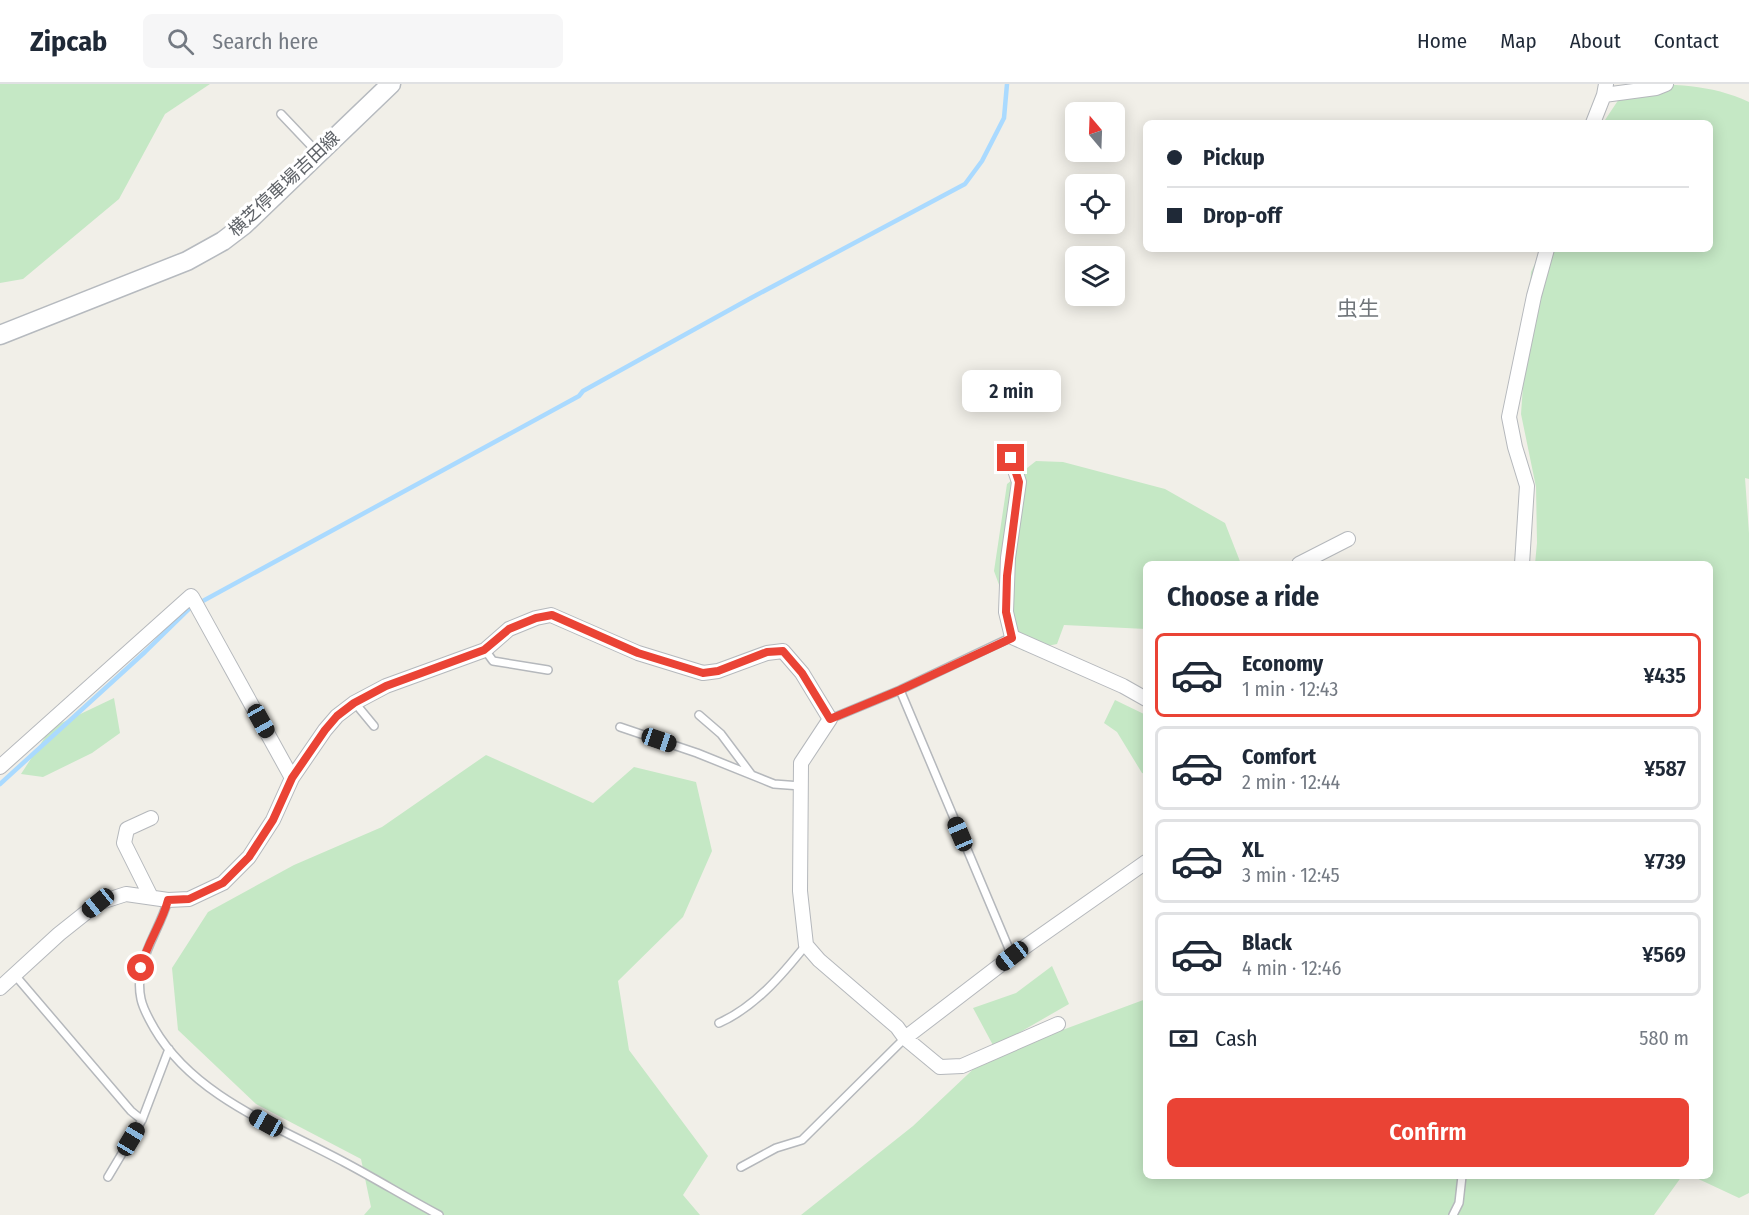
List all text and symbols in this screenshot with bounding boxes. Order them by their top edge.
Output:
search box [143,14,563,68]
text: Zipcab [30,25,107,58]
icon: search [164,25,197,58]
text: Search here [212,28,318,55]
text: Home [1417,28,1467,54]
text: Map [1500,28,1537,54]
text: About [1570,28,1621,54]
text: Contact [1654,28,1719,54]
north arrow [1065,102,1125,162]
map controls [1065,102,1125,306]
street label: 横芝停車場吉田線 [224,127,344,241]
text: Pickup [1203,144,1265,171]
button: locate [1065,174,1125,234]
text: Drop-off [1203,202,1282,229]
button: layers [1065,246,1125,306]
district label: 虫生 [1337,296,1379,322]
callout: 2 min [962,371,1060,413]
text: 2 min [989,379,1034,403]
route end [997,444,1024,471]
text: Choose a ride [1167,581,1319,613]
icon: car [1170,648,1224,702]
text: Economy [1242,650,1323,677]
text: ¥435 [1643,662,1686,689]
text: 1 min · 12:43 [1242,677,1338,701]
car [244,701,278,741]
car [639,726,679,754]
icon: car [1170,741,1224,795]
text: Comfort [1242,743,1316,770]
text: ¥587 [1644,755,1686,782]
text: 2 min · 12:44 [1242,770,1340,794]
car [945,814,975,854]
icon: car [1170,834,1224,888]
text: XL [1242,836,1264,863]
text: ¥739 [1644,848,1686,875]
text: 3 min · 12:45 [1242,863,1340,887]
car [78,885,118,921]
icon: car [1170,927,1224,981]
text: Black [1242,929,1292,956]
car [992,938,1032,974]
text: ¥569 [1642,941,1686,968]
route start [127,954,154,981]
text: 4 min · 12:46 [1242,956,1341,980]
icon: cash [1167,1022,1200,1055]
text: Cash [1215,1025,1258,1052]
text: 580 m [1639,1026,1689,1050]
button: Confirm [1167,1098,1689,1167]
car [246,1106,286,1140]
car [114,1119,148,1159]

